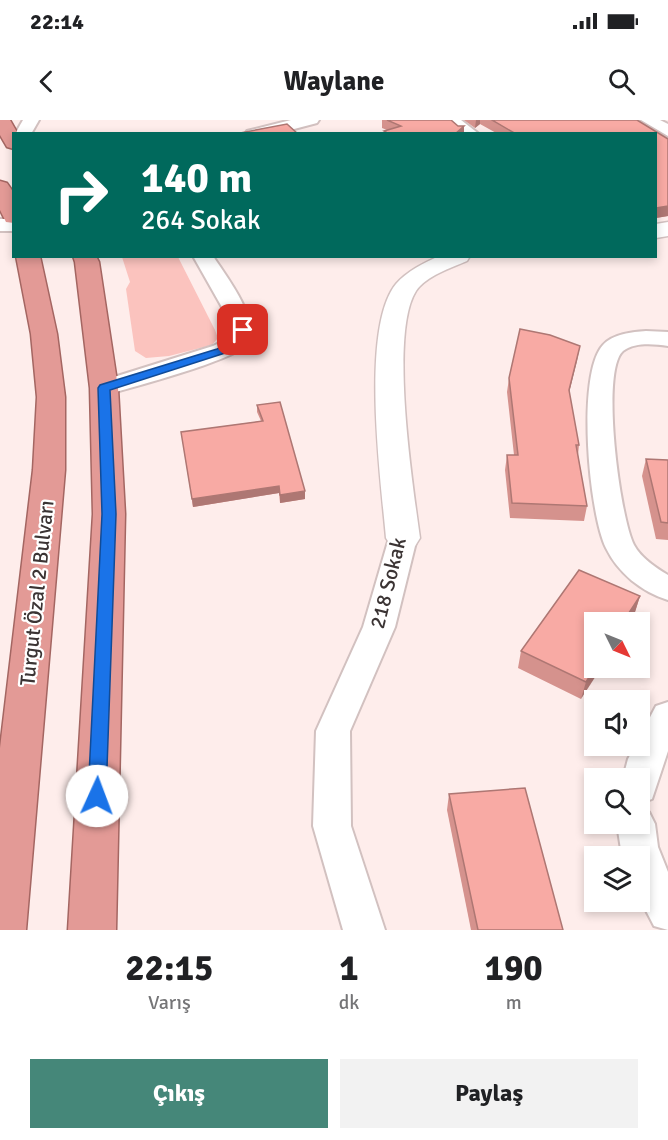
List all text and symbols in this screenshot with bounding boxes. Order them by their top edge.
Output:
text: 22:14 [30,8,84,35]
icon: back [30,65,63,98]
text: Waylane [283,65,385,98]
icon: search [605,65,638,98]
text: 140 m [141,153,252,204]
icon: right [42,156,120,234]
text: 264 Sokak [141,204,261,237]
pin [217,304,268,355]
icon: arrive [226,313,259,346]
street label: Turgut Özal 2 Bulvarı [14,499,60,687]
street label: 218 Sokak [364,534,412,631]
north arrow [584,612,650,678]
map controls [584,612,650,912]
button: sound [584,690,650,756]
position arrow [65,764,129,828]
button: search [584,768,650,834]
button: layers [584,846,650,912]
text: 22:15 [125,946,214,991]
text: 1 [339,946,359,991]
text: 190 [484,946,543,991]
text: Varış [148,990,191,1015]
text: dk [339,990,359,1015]
text: m [506,990,522,1015]
button: Çıkış [30,1059,328,1128]
button: Paylaş [340,1059,638,1128]

